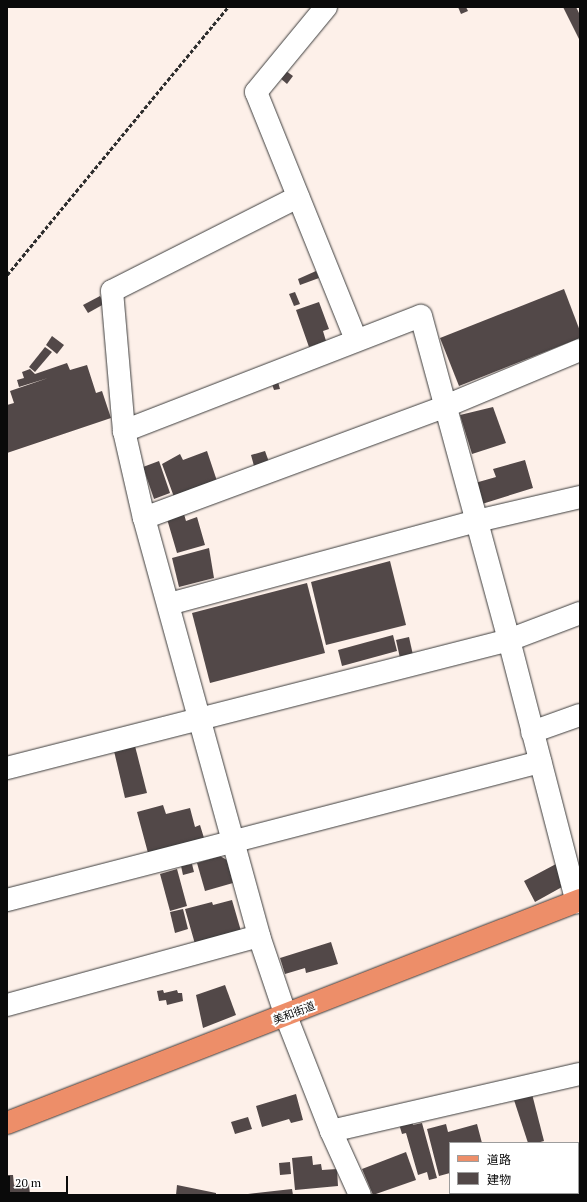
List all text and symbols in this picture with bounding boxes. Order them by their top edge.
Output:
street label: 美和街道 [271,999,317,1027]
legend [449,1142,579,1194]
text: 道路 [487,1152,511,1167]
scale bar [10,1168,70,1194]
text: 建物 [487,1172,511,1187]
text: 20 m [15,1175,41,1190]

